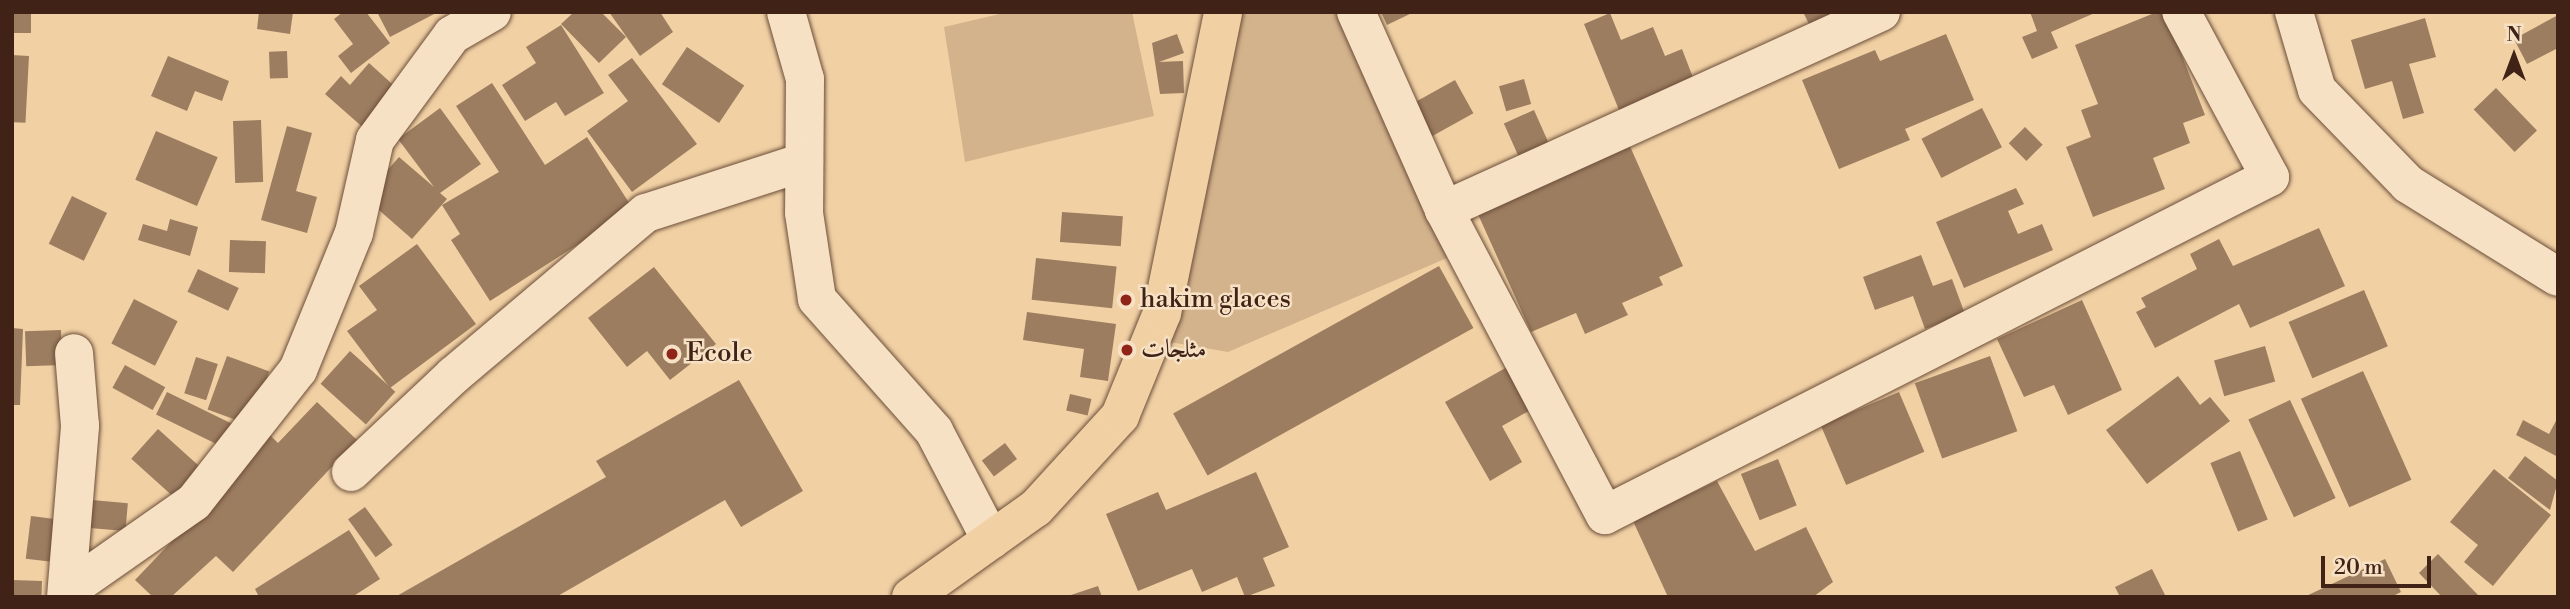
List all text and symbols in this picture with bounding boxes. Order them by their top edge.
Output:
north arrow [2479,21,2549,91]
text: N [2506,23,2522,47]
place label: hakim glaces [1140,284,1291,316]
marker: hakim glaces [1118,292,1134,308]
place label: مثلجات [1141,334,1206,366]
place label: Ecole [686,338,753,370]
marker: مثلجات [1119,342,1135,358]
marker: Ecole [664,346,680,362]
scale bar [2325,542,2435,586]
text: 20 m [2334,555,2383,581]

